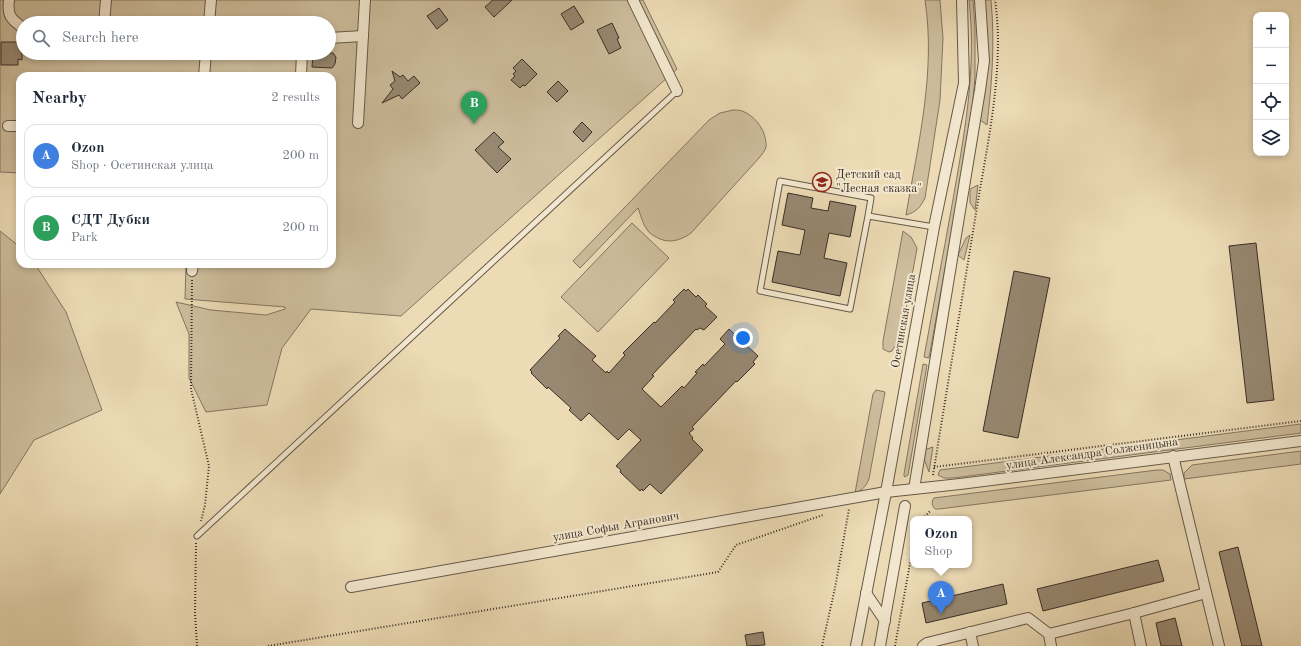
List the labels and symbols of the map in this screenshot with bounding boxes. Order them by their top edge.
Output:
pin: B [461,91,487,124]
place label: Детский сад "Лесная сказка" [836,169,922,195]
school or university icon: Детский сад "Лесная сказка" [811,171,833,193]
street label: Осетинская улица [890,273,918,369]
your location [733,328,753,348]
street label: улица Александра Солженицына [1005,436,1179,472]
street label: улица Софьи Агранович [552,510,680,544]
pin: A [928,581,954,614]

